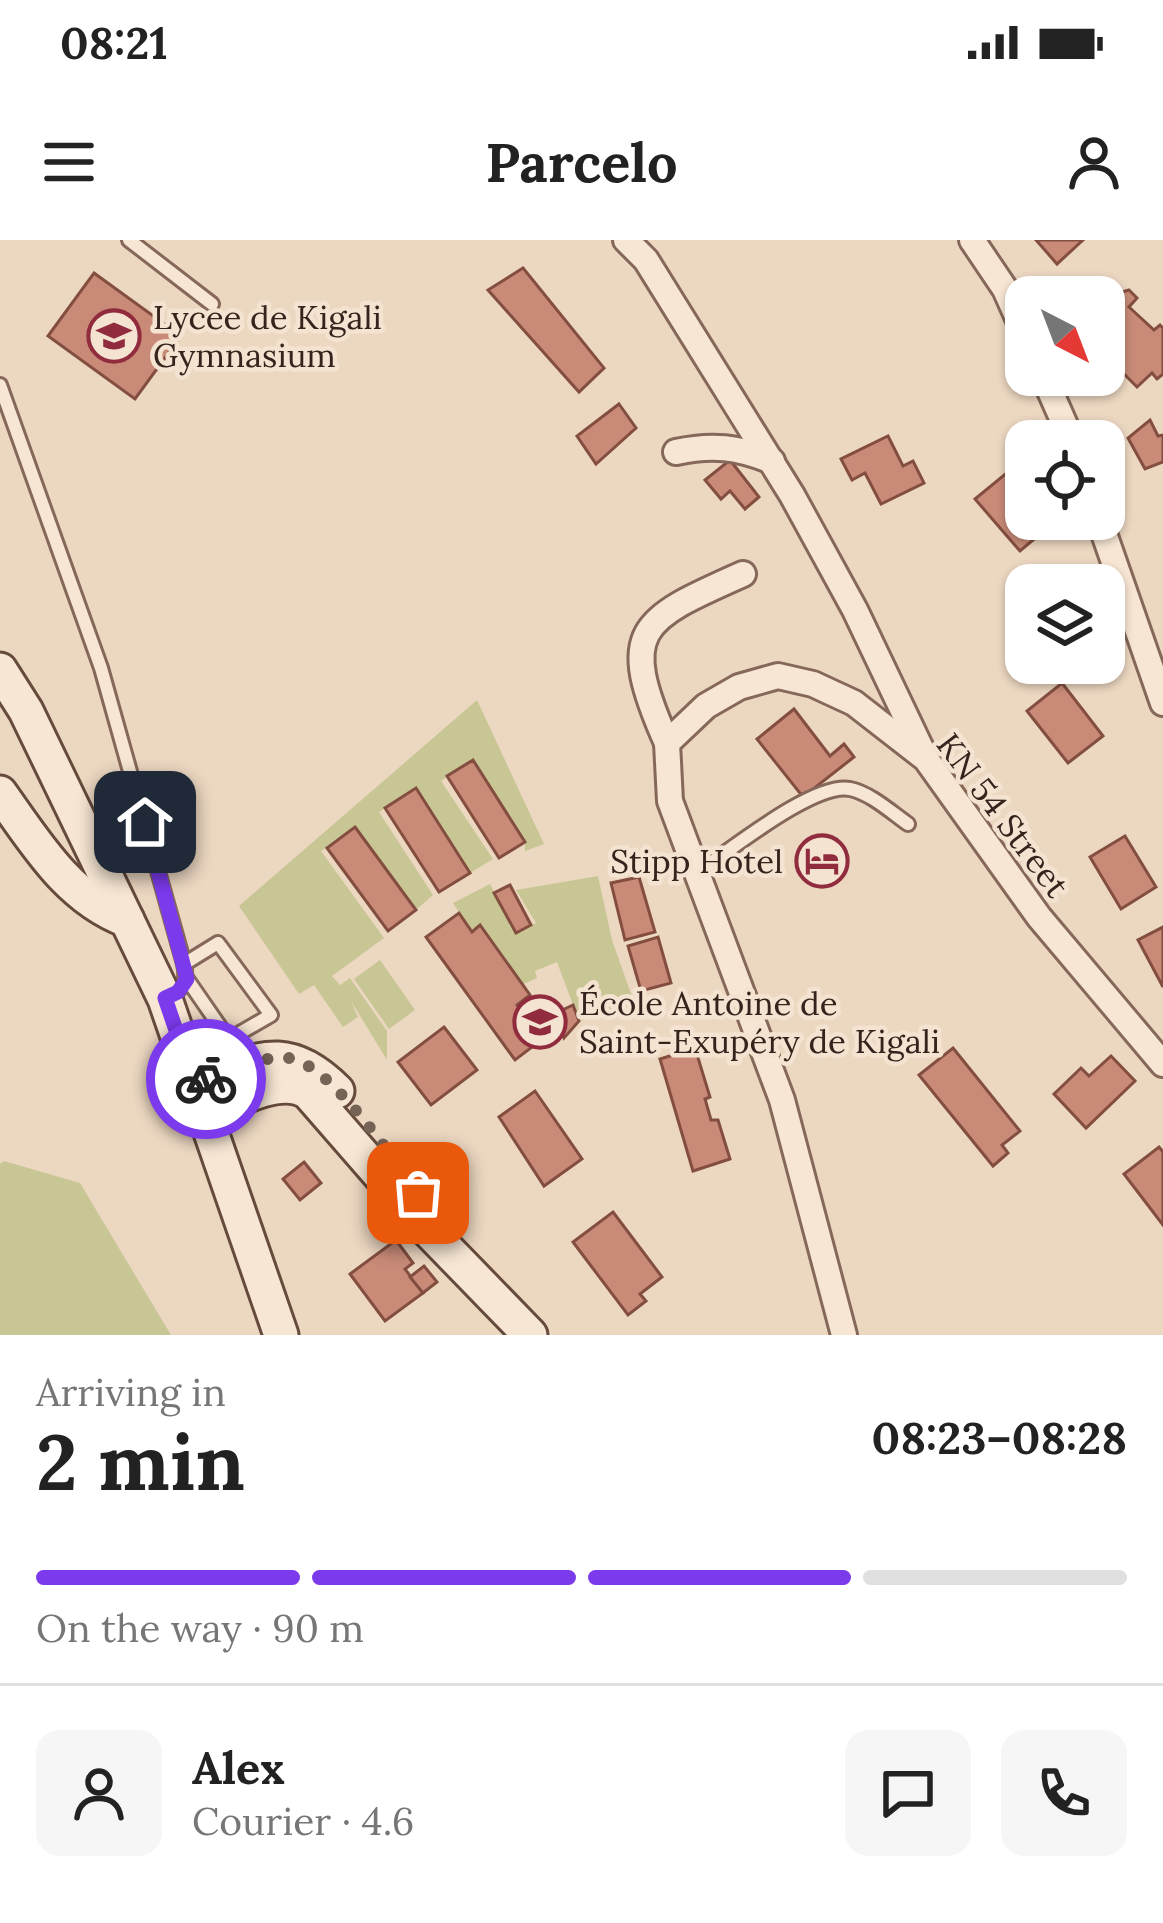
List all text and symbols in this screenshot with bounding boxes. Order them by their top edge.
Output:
text: 08:21 [60,14,168,71]
text: Parcelo [485,128,678,197]
icon: menu [36,129,102,195]
icon: person [1061,129,1127,195]
north arrow [1005,276,1125,396]
map controls [1005,276,1125,684]
place label: Lycee de Kigali Gymnasium [153,296,382,376]
school or university icon: Lycee de Kigali Gymnasium [86,308,142,364]
button: locate [1005,420,1125,540]
button: layers [1005,564,1125,684]
street label: KN 54 Street [928,725,1078,905]
pin [94,771,196,873]
icon: home [112,789,178,855]
hotel icon: Stipp Hotel [794,833,850,889]
place label: Stipp Hotel [610,840,783,882]
place label: École Antoine de Saint-Exupéry de Kigali [579,982,940,1062]
school or university icon: École Antoine de Saint-Exupéry de Kigali [512,994,568,1050]
courier [146,1019,266,1139]
icon: bike [173,1046,239,1112]
pin [367,1142,469,1244]
icon: bag [385,1160,451,1226]
text: Arriving in [36,1367,226,1417]
text: 08:23–08:28 [872,1409,1127,1466]
text: 2 min [36,1412,245,1511]
text: On the way · 90 m [36,1603,364,1653]
button: person [36,1730,162,1856]
button: chat [845,1730,971,1856]
button: phone [1001,1730,1127,1856]
text: Alex [192,1739,285,1796]
text: Courier · 4.6 [192,1796,414,1846]

